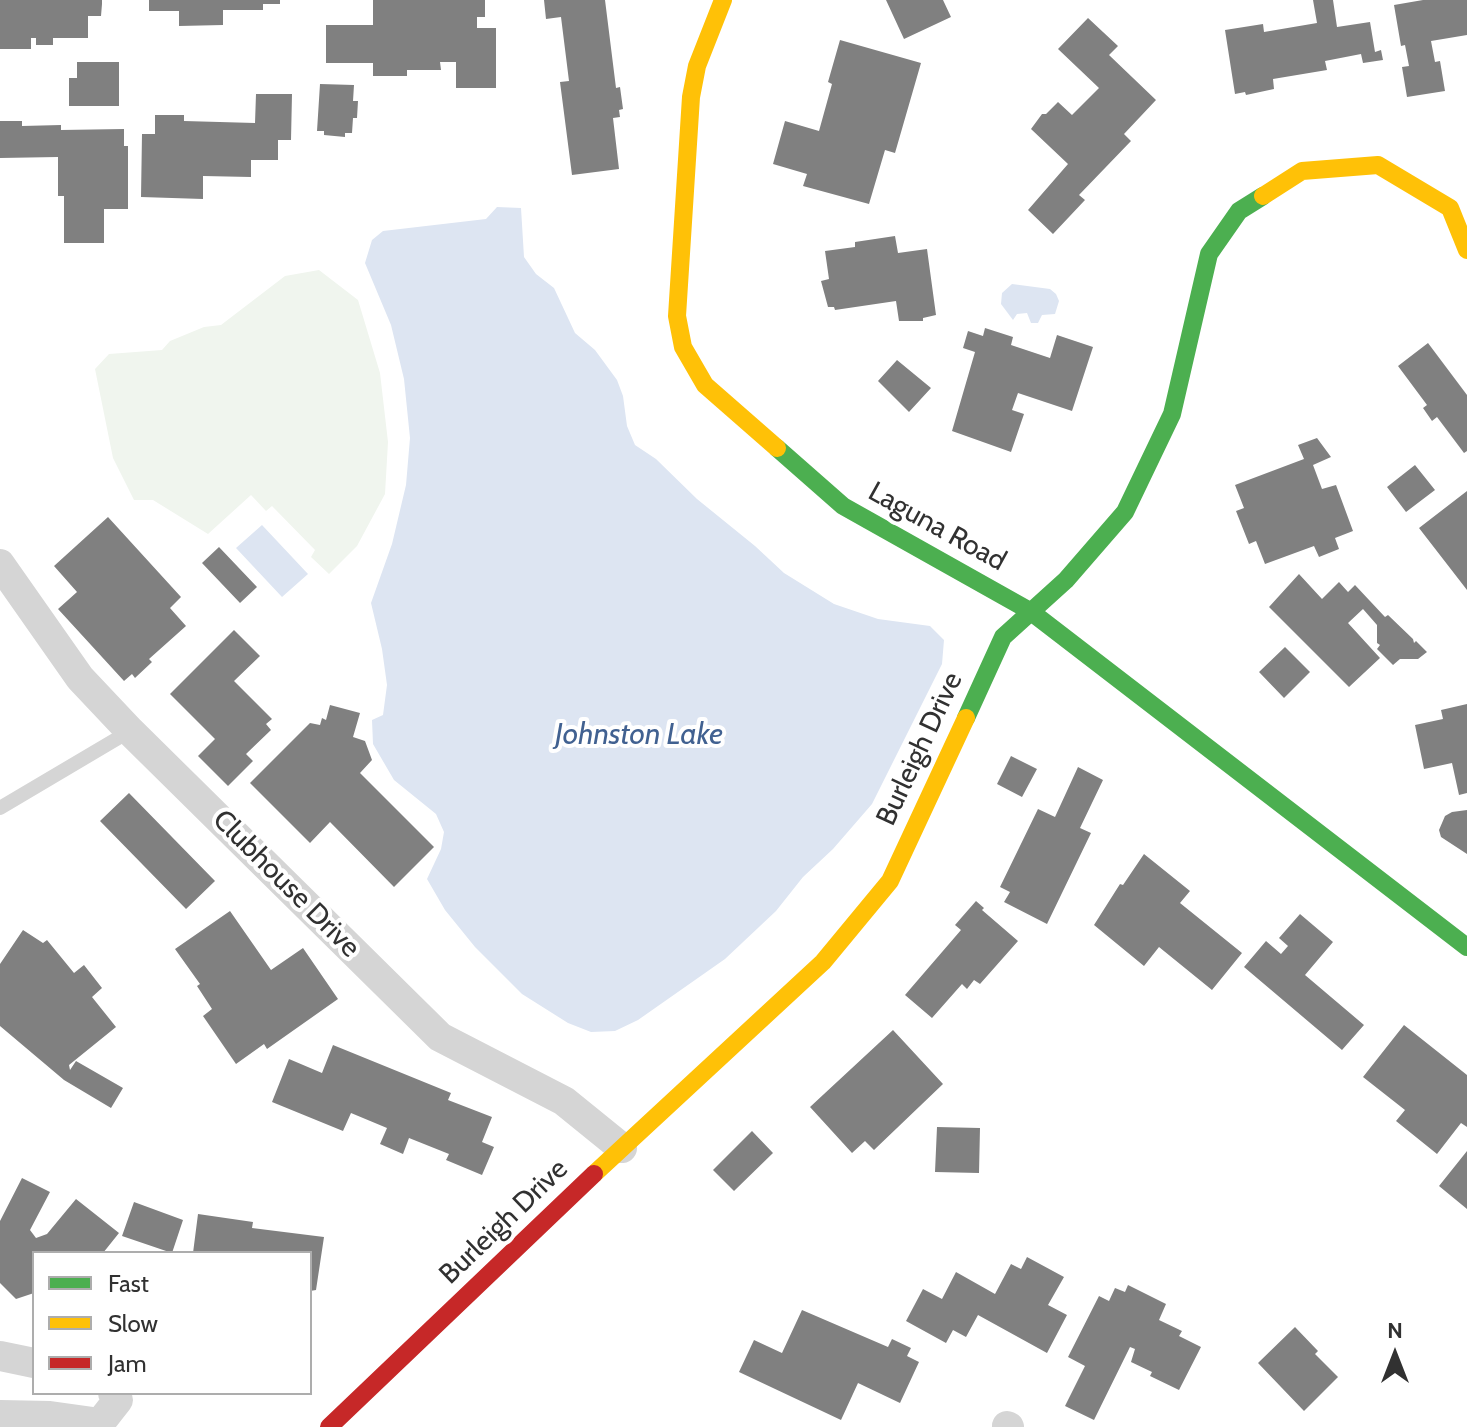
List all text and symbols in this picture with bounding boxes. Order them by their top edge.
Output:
street label: Laguna Road [862,475,1012,579]
street label: Burleigh Drive [870,667,970,831]
water label: Johnston Lake [555,717,723,753]
street label: Clubhouse Drive [205,803,367,965]
street label: Burleigh Drive [433,1153,575,1291]
legend [32,1251,312,1395]
text: Fast [108,1269,149,1298]
text: Slow [108,1309,158,1338]
north arrow [1355,1315,1435,1395]
text: N [1387,1317,1403,1344]
text: Jam [108,1349,146,1378]

